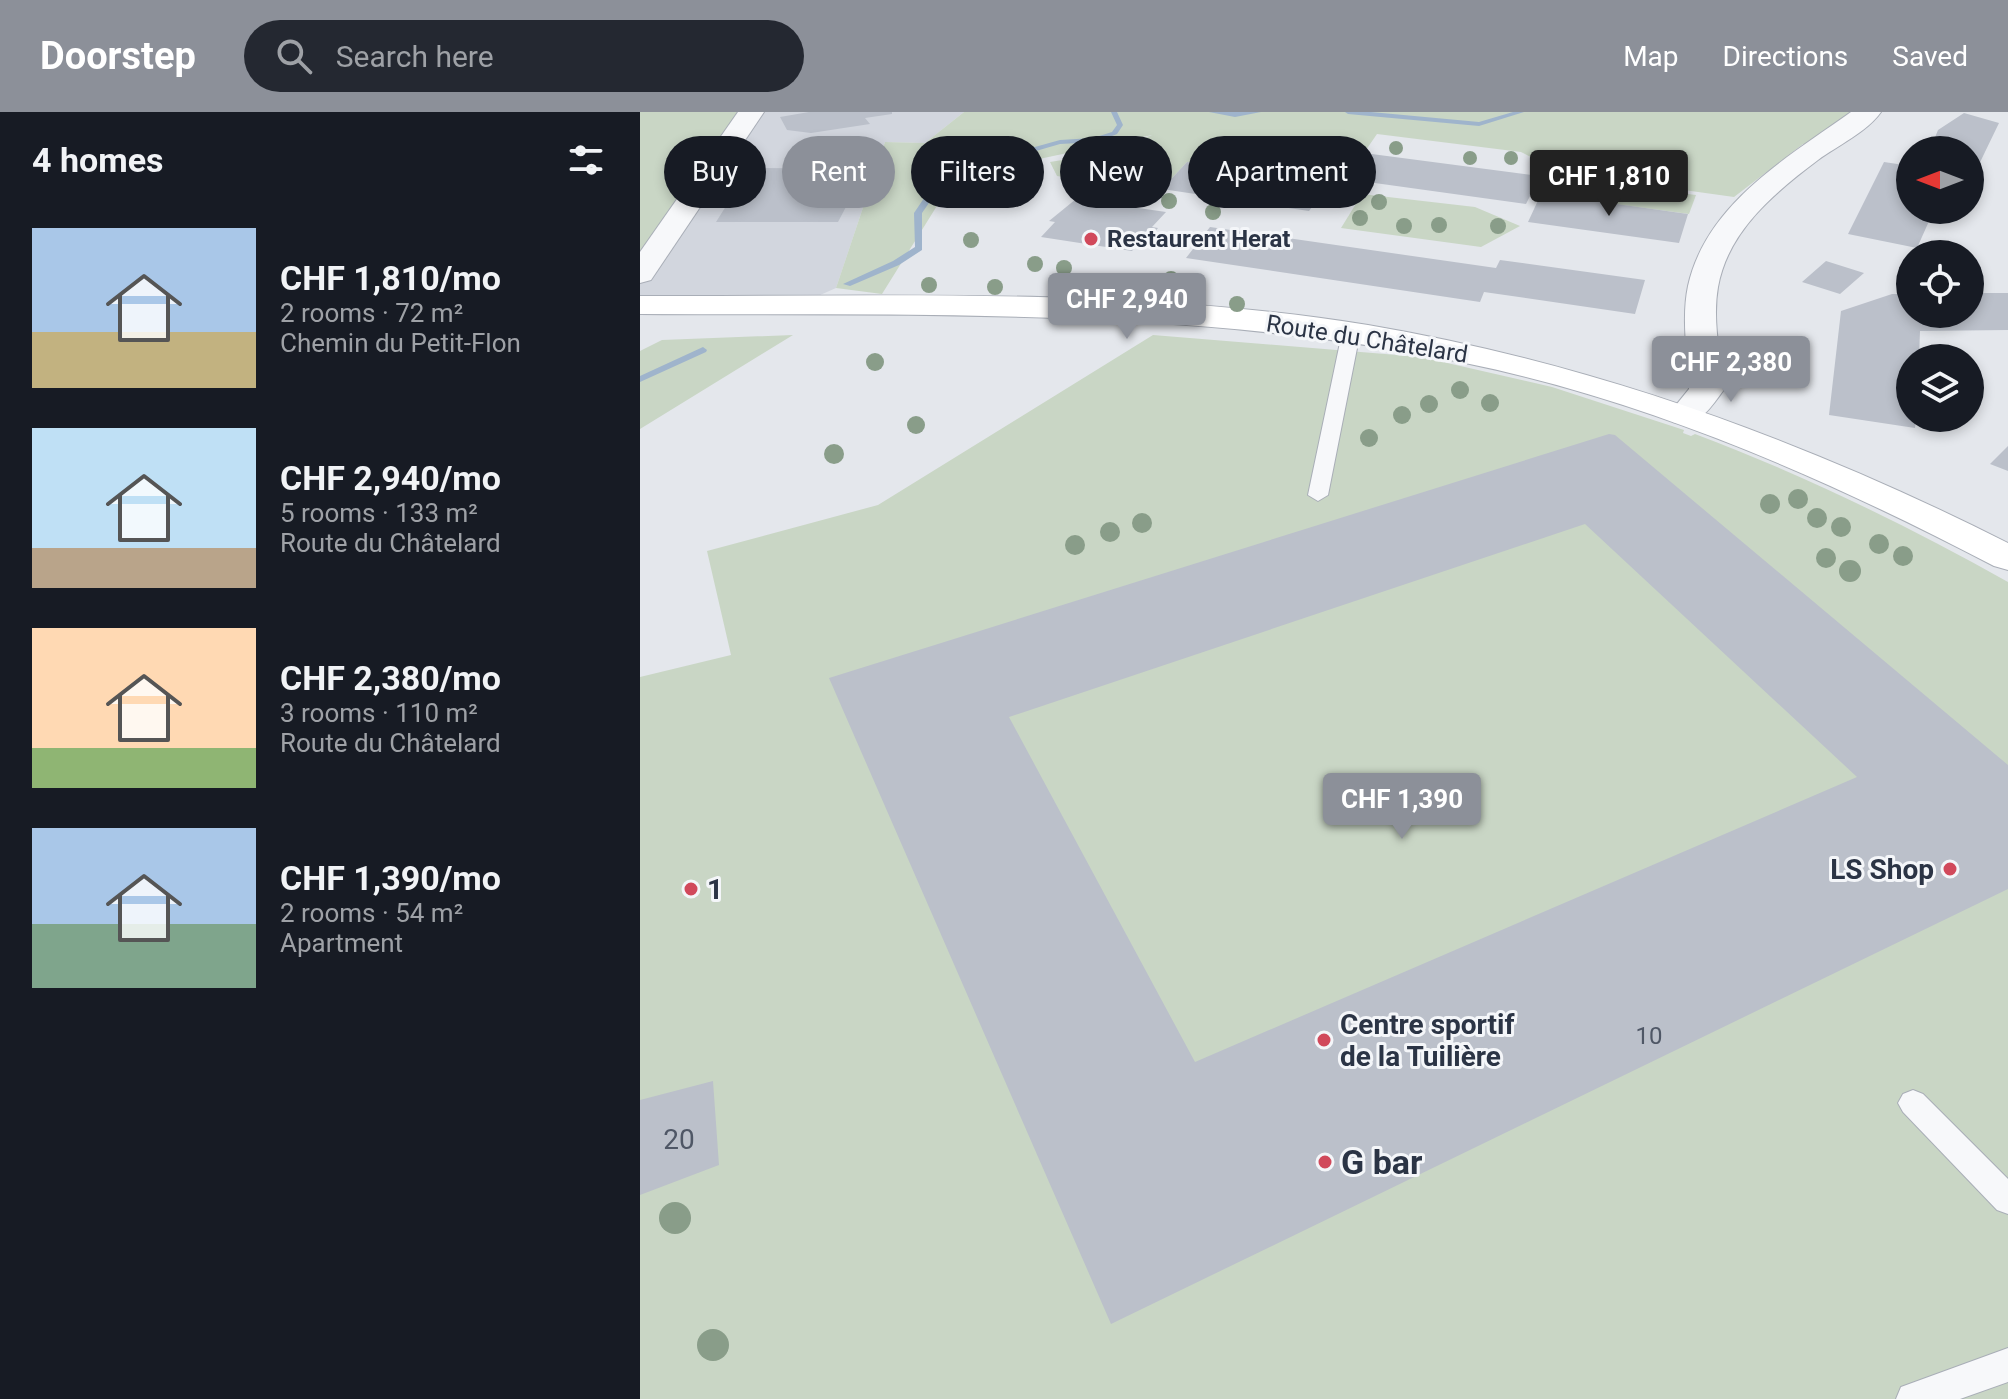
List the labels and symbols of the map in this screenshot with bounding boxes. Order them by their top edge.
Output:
north arrow [1896,136,1984,224]
pin: CHF 1,810 [1517,150,1701,218]
place label: Restaurent Herat [1107,225,1290,253]
marker: Restaurent Herat [1082,230,1100,248]
pin: CHF 2,940 [1035,273,1219,341]
street label: Route du Châtelard [1264,309,1470,369]
pin: CHF 2,380 [1639,336,1823,404]
pin: CHF 1,390 [1310,773,1494,841]
place label: LS Shop [1830,853,1934,886]
marker: LS Shop [1941,860,1959,878]
place label: 1 [707,873,723,906]
marker: 1 [682,880,700,898]
place label: Centre sportif de la Tuilière [1340,1008,1515,1073]
house number: 10 [1636,1022,1662,1050]
marker: Centre sportif de la Tuilière [1315,1031,1333,1049]
house number: 20 [663,1123,695,1156]
place label: G bar [1341,1142,1423,1182]
marker: G bar [1316,1153,1334,1171]

